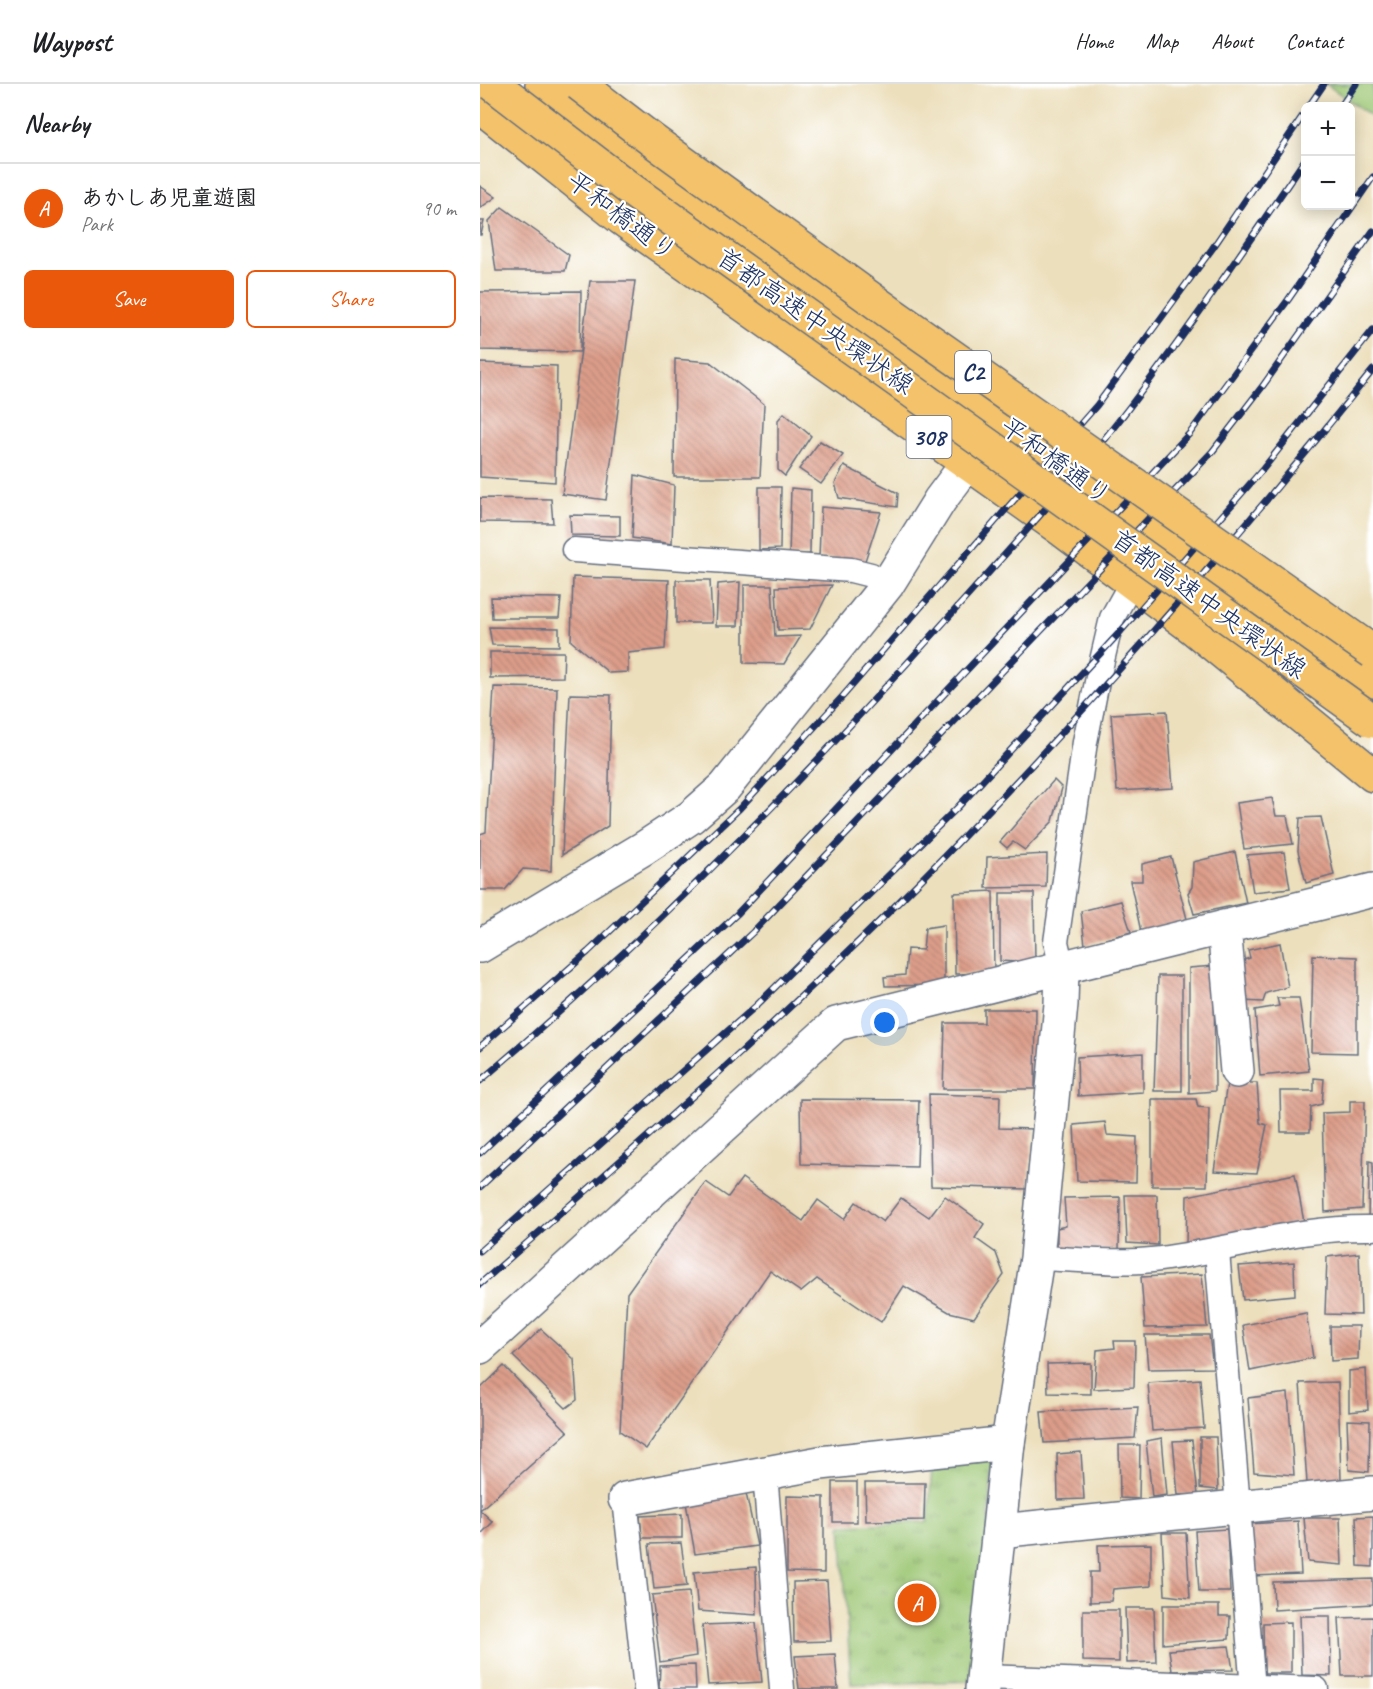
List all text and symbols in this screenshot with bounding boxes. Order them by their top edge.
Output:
text: Waypost [30,24,111,59]
text: Home [1075,28,1113,54]
text: Map [1146,28,1178,54]
text: About [1211,28,1253,54]
text: Contact [1286,28,1343,54]
map controls [1301,102,1355,210]
button: + [1301,102,1355,156]
text: Nearby [24,107,89,140]
button: − [1301,156,1355,210]
street label: 平和橋通り [560,164,684,268]
text: あかしあ児童遊園 [81,184,257,212]
text: A [38,196,49,221]
text: 90 m [422,196,456,221]
text: Park [81,212,113,237]
street label: 首都高速中央環状線 [710,240,920,402]
button: Save [24,270,234,328]
button: Share [246,270,456,328]
road number: C2 [955,351,991,393]
street label: 平和橋通り [994,409,1118,513]
road number: 308 [906,416,952,458]
street label: 首都高速中央環状線 [1105,522,1313,686]
your location [870,1008,899,1037]
pin: A [898,1580,936,1625]

